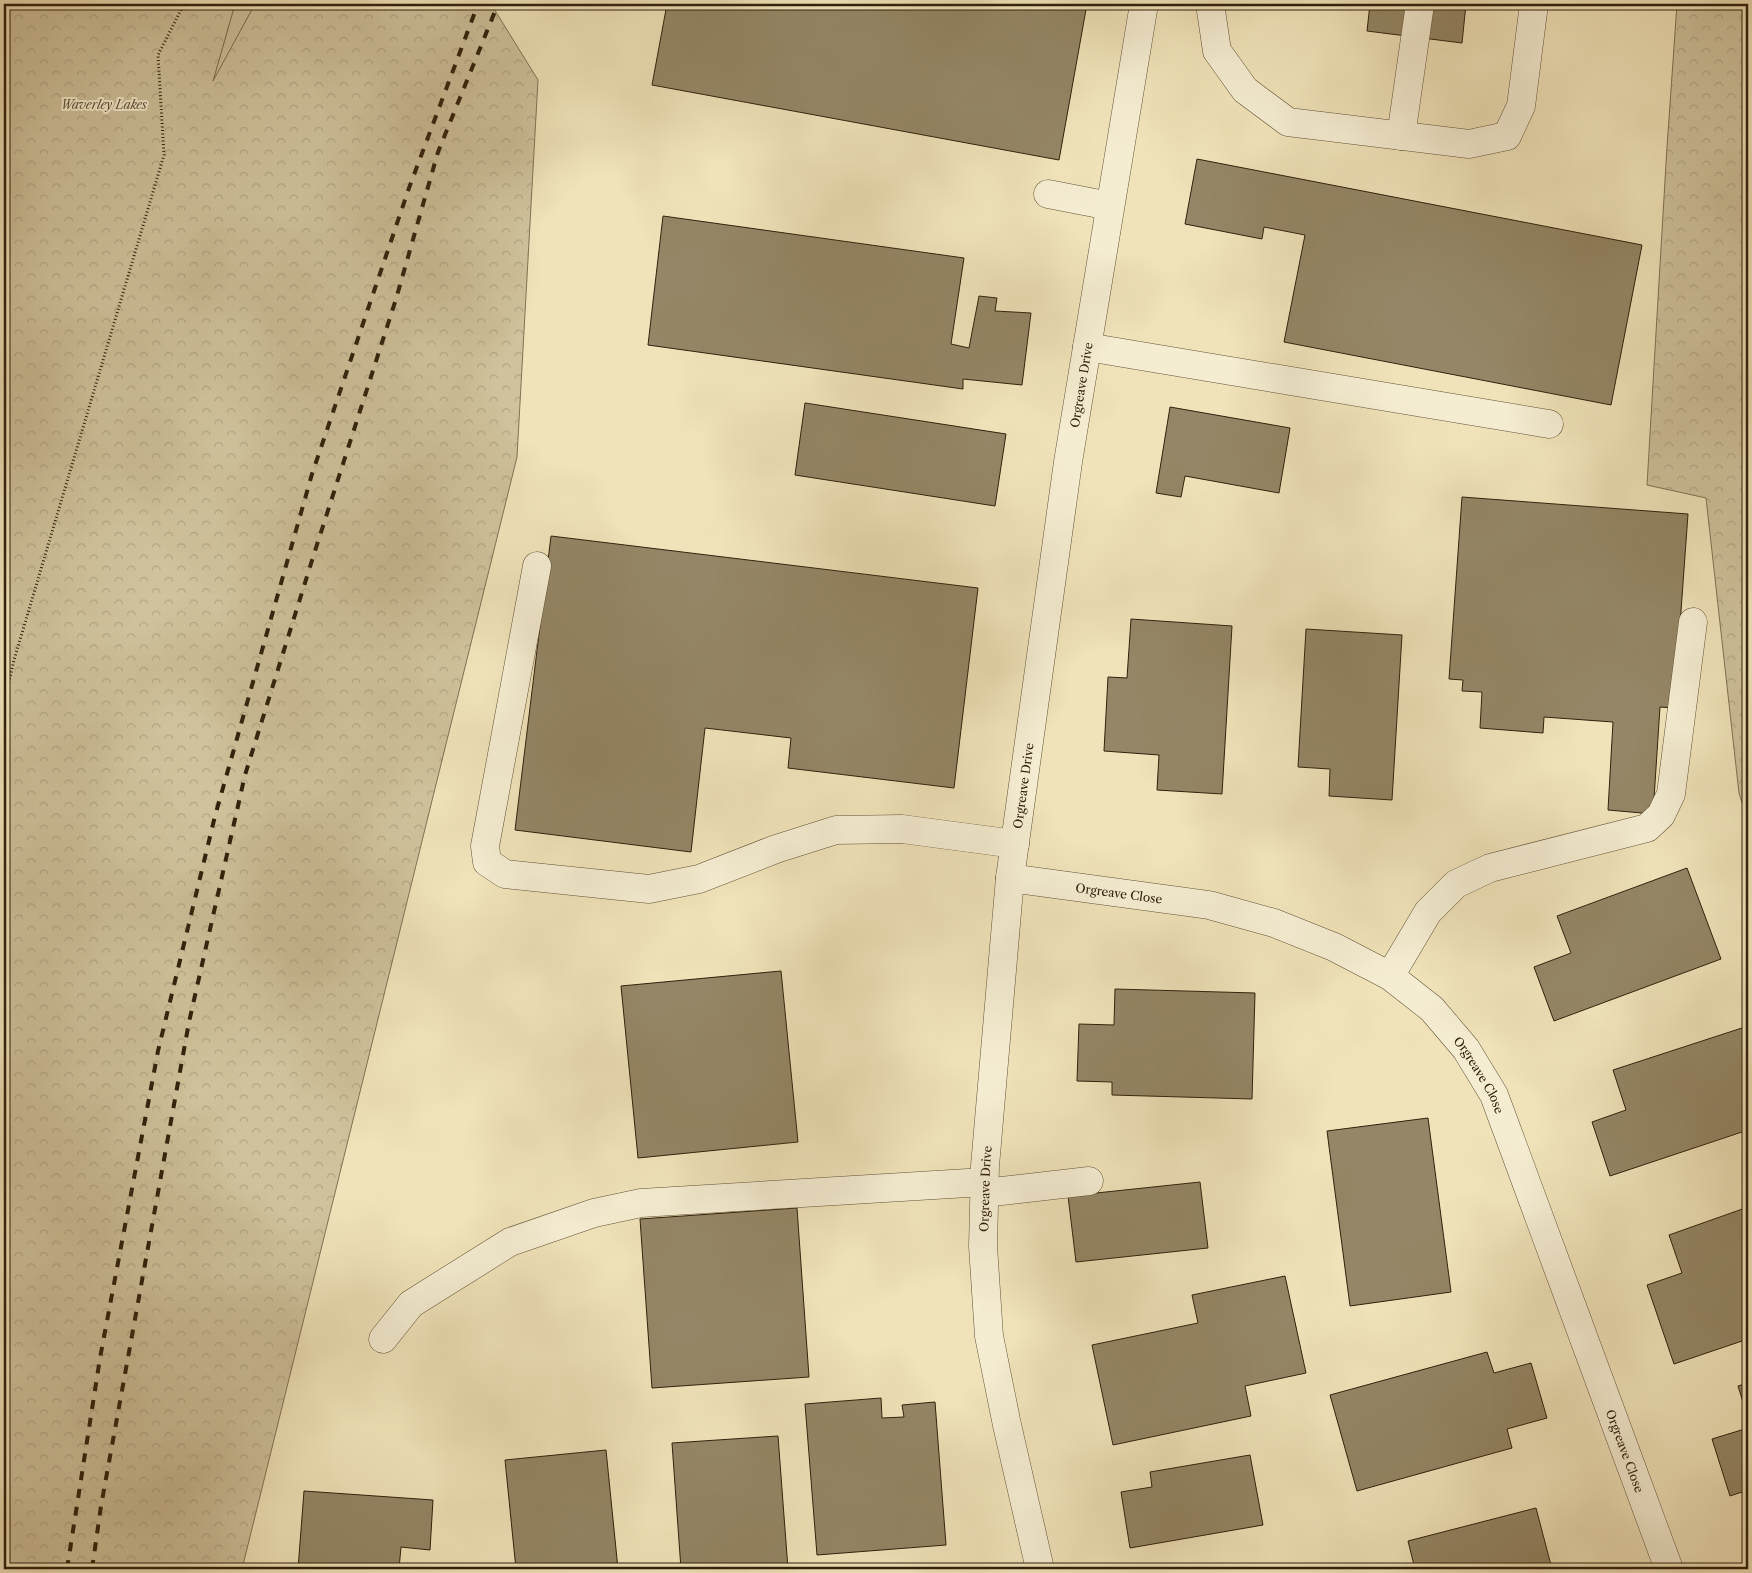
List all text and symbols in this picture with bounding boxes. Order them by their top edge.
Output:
park label: Waverley Lakes [61,97,148,112]
street label: Orgreave Drive [1066,341,1095,429]
street label: Orgreave Drive [1009,742,1036,830]
street label: Orgreave Close [1075,879,1164,906]
street label: Orgreave Close [1451,1033,1508,1116]
street label: Orgreave Drive [976,1145,994,1232]
street label: Orgreave Close [1603,1407,1648,1495]

